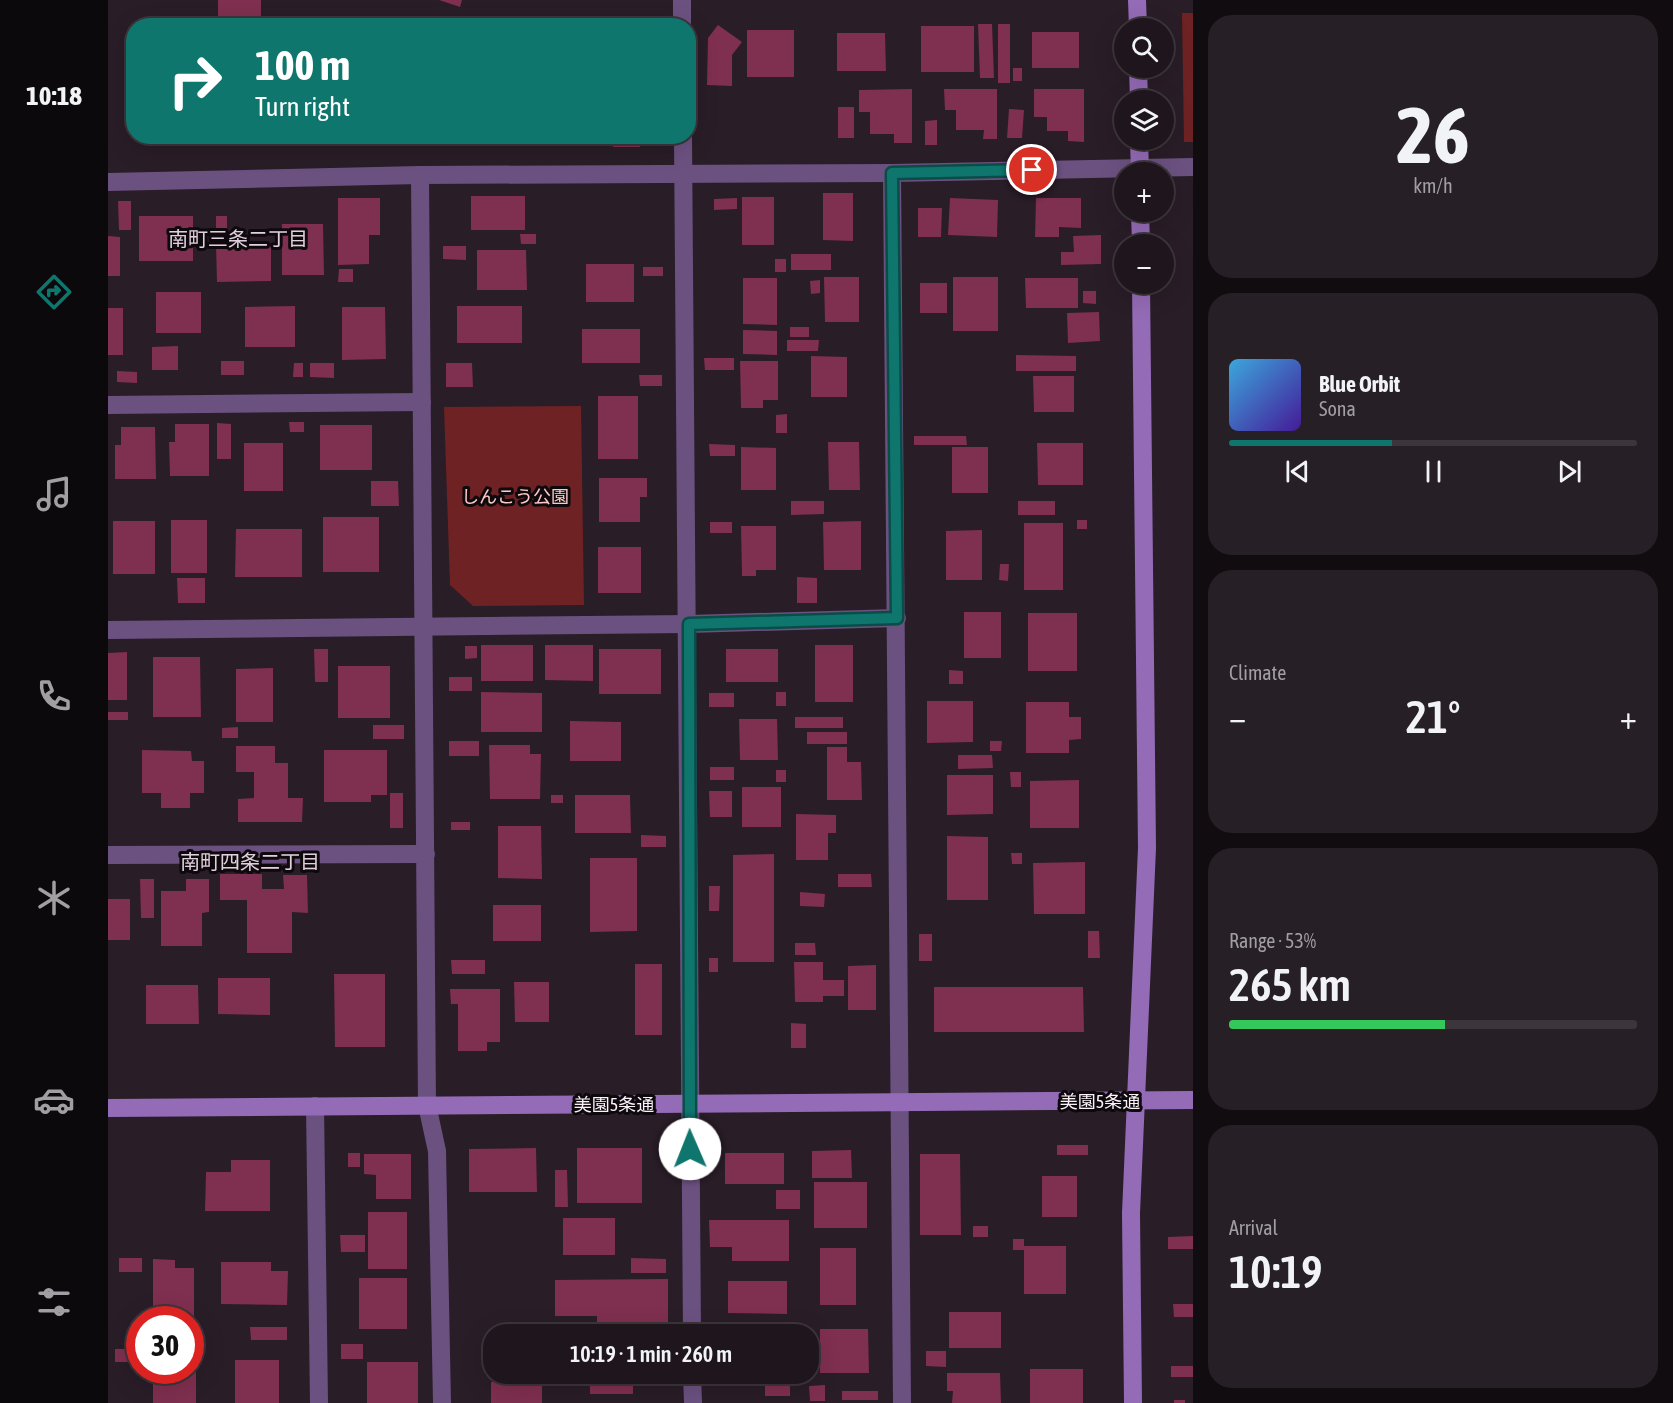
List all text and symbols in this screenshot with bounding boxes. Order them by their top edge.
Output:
map controls [1114,18,1174,294]
button: search [1114,18,1174,78]
text: 100 m [255,41,350,89]
icon: right [156,42,234,120]
text: 10:18 [26,80,82,111]
button: layers [1114,90,1174,150]
text: 26 [1396,90,1470,180]
text: Turn right [255,91,350,122]
pin [1006,144,1057,195]
icon: arrive [1015,153,1048,186]
button: + [1114,162,1174,222]
text: km/h [1413,174,1453,197]
district label: 南町三条二丁目 [168,227,308,250]
button: − [1114,234,1174,294]
icon: directions [33,271,75,313]
text: Blue Orbit [1319,371,1400,397]
text: Sona [1319,397,1356,420]
icon: previous [1281,455,1314,488]
icon: pause [1417,455,1450,488]
icon: next [1553,455,1586,488]
icon: music [33,473,75,515]
park label: しんこう公園 [461,486,569,507]
text: Climate [1229,661,1286,684]
icon: phone [33,675,75,717]
text: 21° [1406,691,1460,743]
text: − [1229,698,1246,736]
text: + [1620,698,1637,736]
district label: 南町四条二丁目 [180,850,320,873]
icon: climate [33,877,75,919]
text: Range · 53% [1229,929,1316,952]
text: 265 km [1229,959,1351,1011]
icon: car [33,1079,75,1121]
street label: 美園5条通 [1060,1091,1140,1112]
street label: 美園5条通 [574,1094,654,1115]
position arrow [658,1117,722,1181]
text: Arrival [1229,1216,1278,1239]
text: 10:19 [1229,1246,1323,1298]
icon: filters [33,1281,75,1323]
speed limit sign: 30 [126,1306,204,1384]
text: 10:19 · 1 min · 260 m [570,1341,732,1367]

